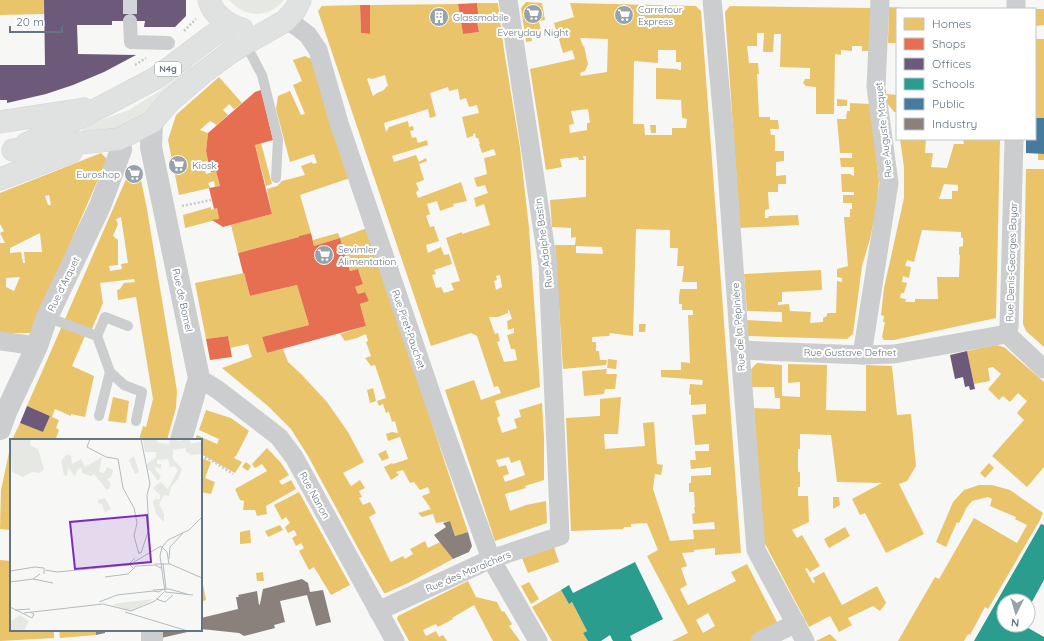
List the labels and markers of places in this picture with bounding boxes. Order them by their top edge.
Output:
supermarket icon: Everyday Night [522,3,544,25]
place label: Carrefour Express [638,3,683,28]
supermarket icon: Carrefour Express [613,4,635,26]
building icon: Glassmobile [428,6,450,28]
place label: Glassmobile [453,11,509,24]
place label: Everyday Night [497,26,569,39]
supermarket icon: Kiosk [167,154,189,176]
place label: Kiosk [192,159,217,172]
supermarket icon: Euroshop [123,163,145,185]
place label: Euroshop [77,168,120,181]
place label: Sevimler Alimentation [338,243,396,268]
supermarket icon: Sevimler Alimentation [313,244,335,266]

